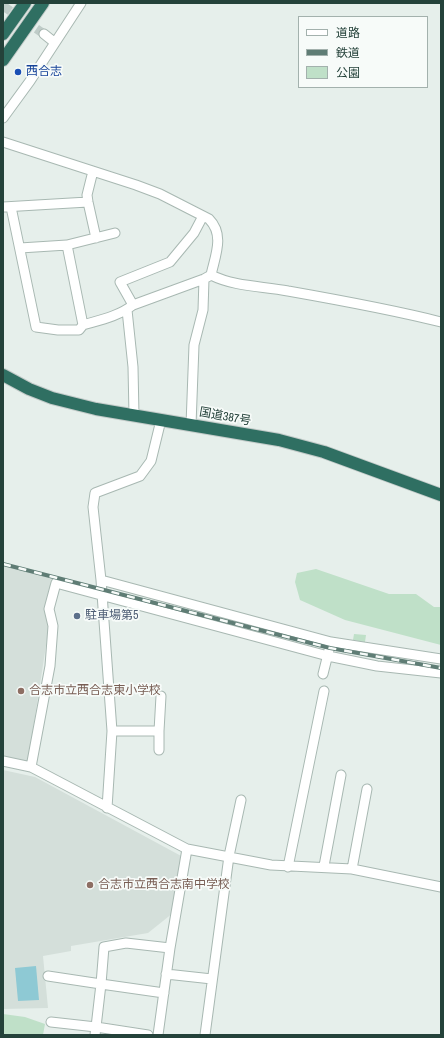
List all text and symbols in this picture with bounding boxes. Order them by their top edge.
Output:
legend [298,16,428,88]
text: 道路 [336,25,360,41]
text: 鉄道 [336,45,360,61]
place label: 西合志 [26,65,62,79]
text: 公園 [336,65,360,81]
marker: 西合志 [13,67,23,77]
street label: 国道387号 [198,405,252,429]
place label: 駐車場第5 [85,609,138,623]
marker: 駐車場第5 [72,611,82,621]
place label: 合志市立西合志東小学校 [29,684,161,698]
marker: 合志市立西合志東小学校 [16,686,26,696]
place label: 合志市立西合志南中学校 [98,878,230,892]
marker: 合志市立西合志南中学校 [85,880,95,890]

